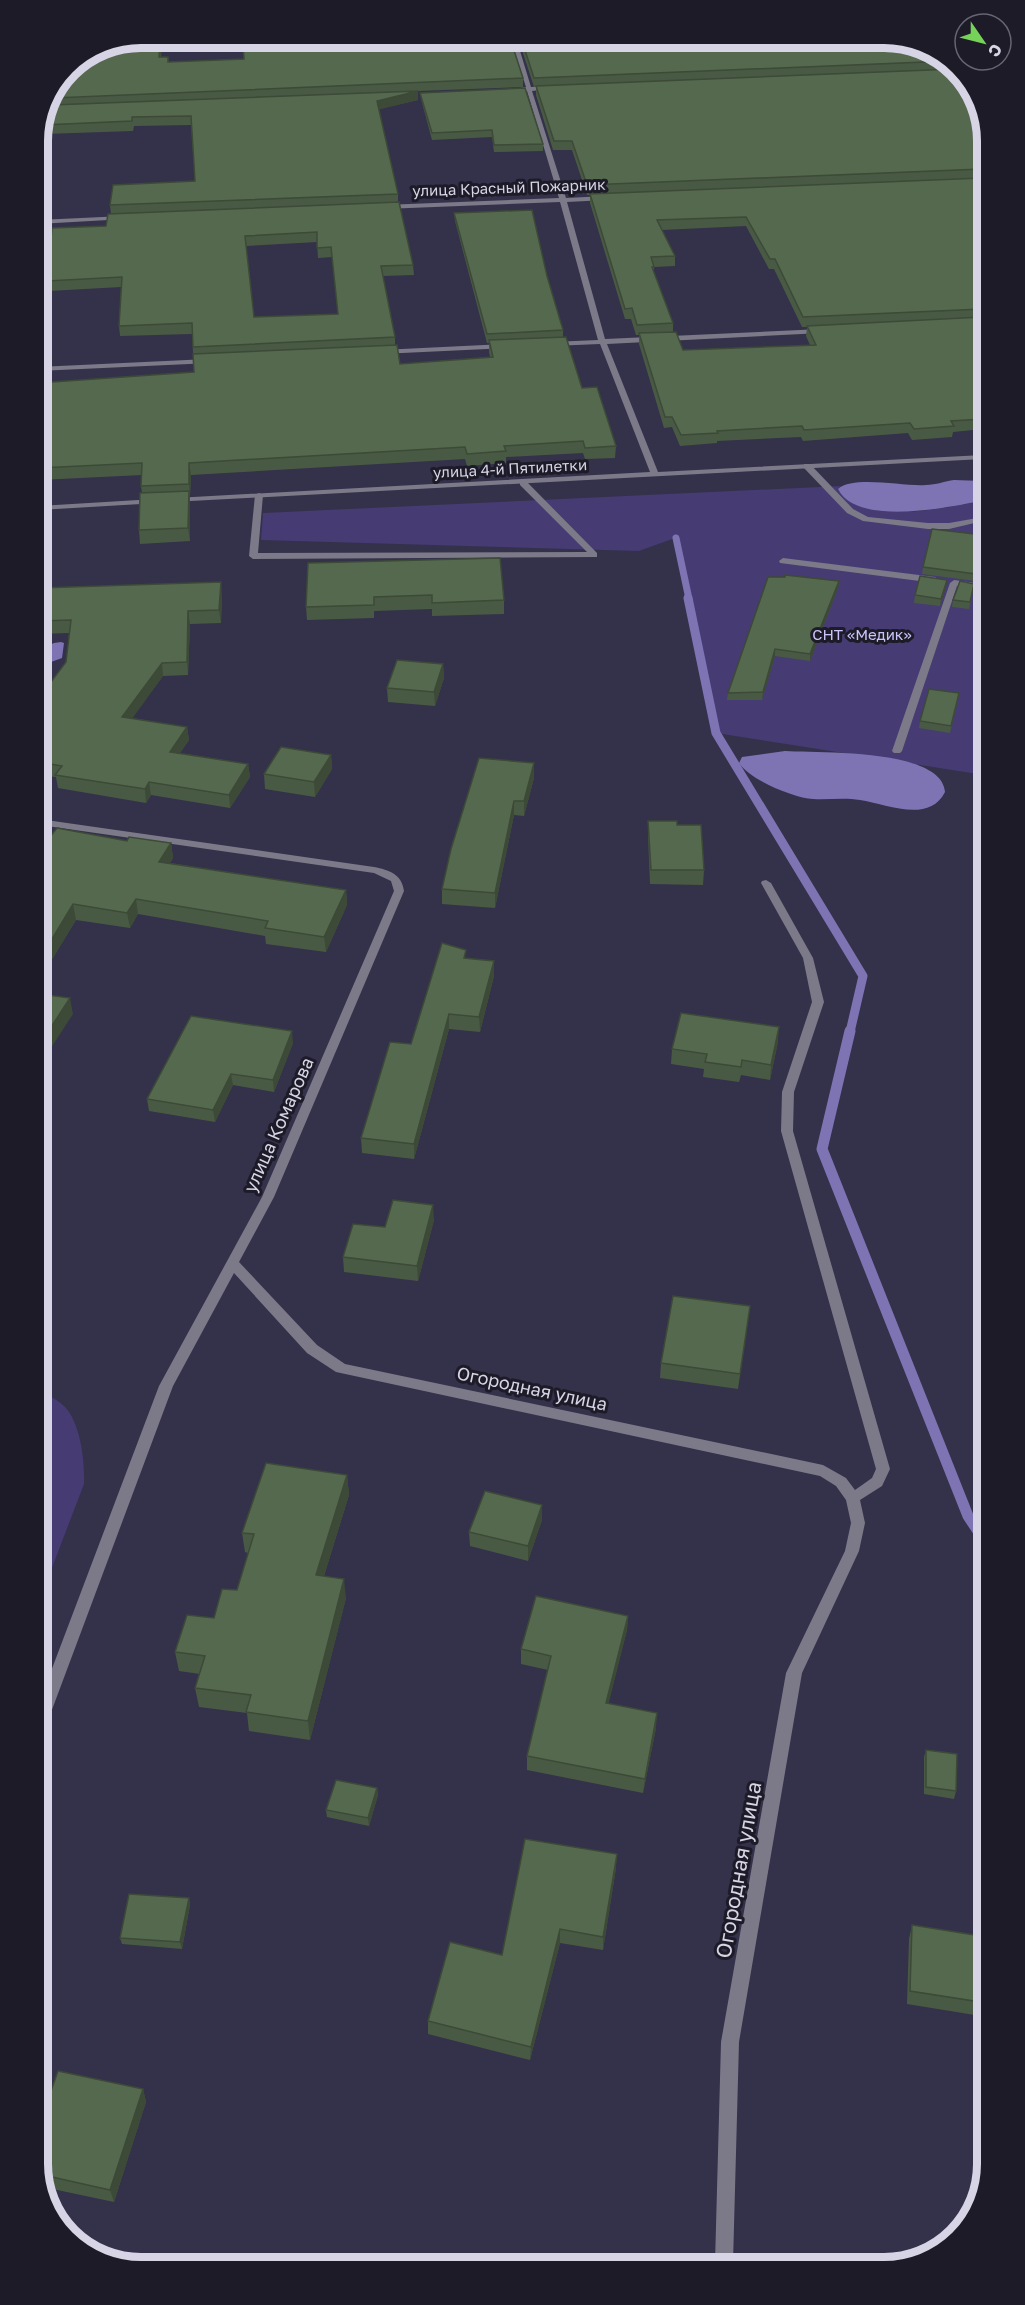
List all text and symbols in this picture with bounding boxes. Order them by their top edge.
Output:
north arrow [953,12,1013,72]
text: С [984,40,1007,61]
street label: улица Красный Пожарник [412,175,606,199]
street label: улица 4-й Пятилетки [432,455,587,481]
park label: СНТ «Медик» [812,625,912,643]
street label: улица Комарова [238,1054,318,1196]
street label: Огородная улица [455,1361,610,1415]
street label: Огородная улица [710,1779,766,1960]

